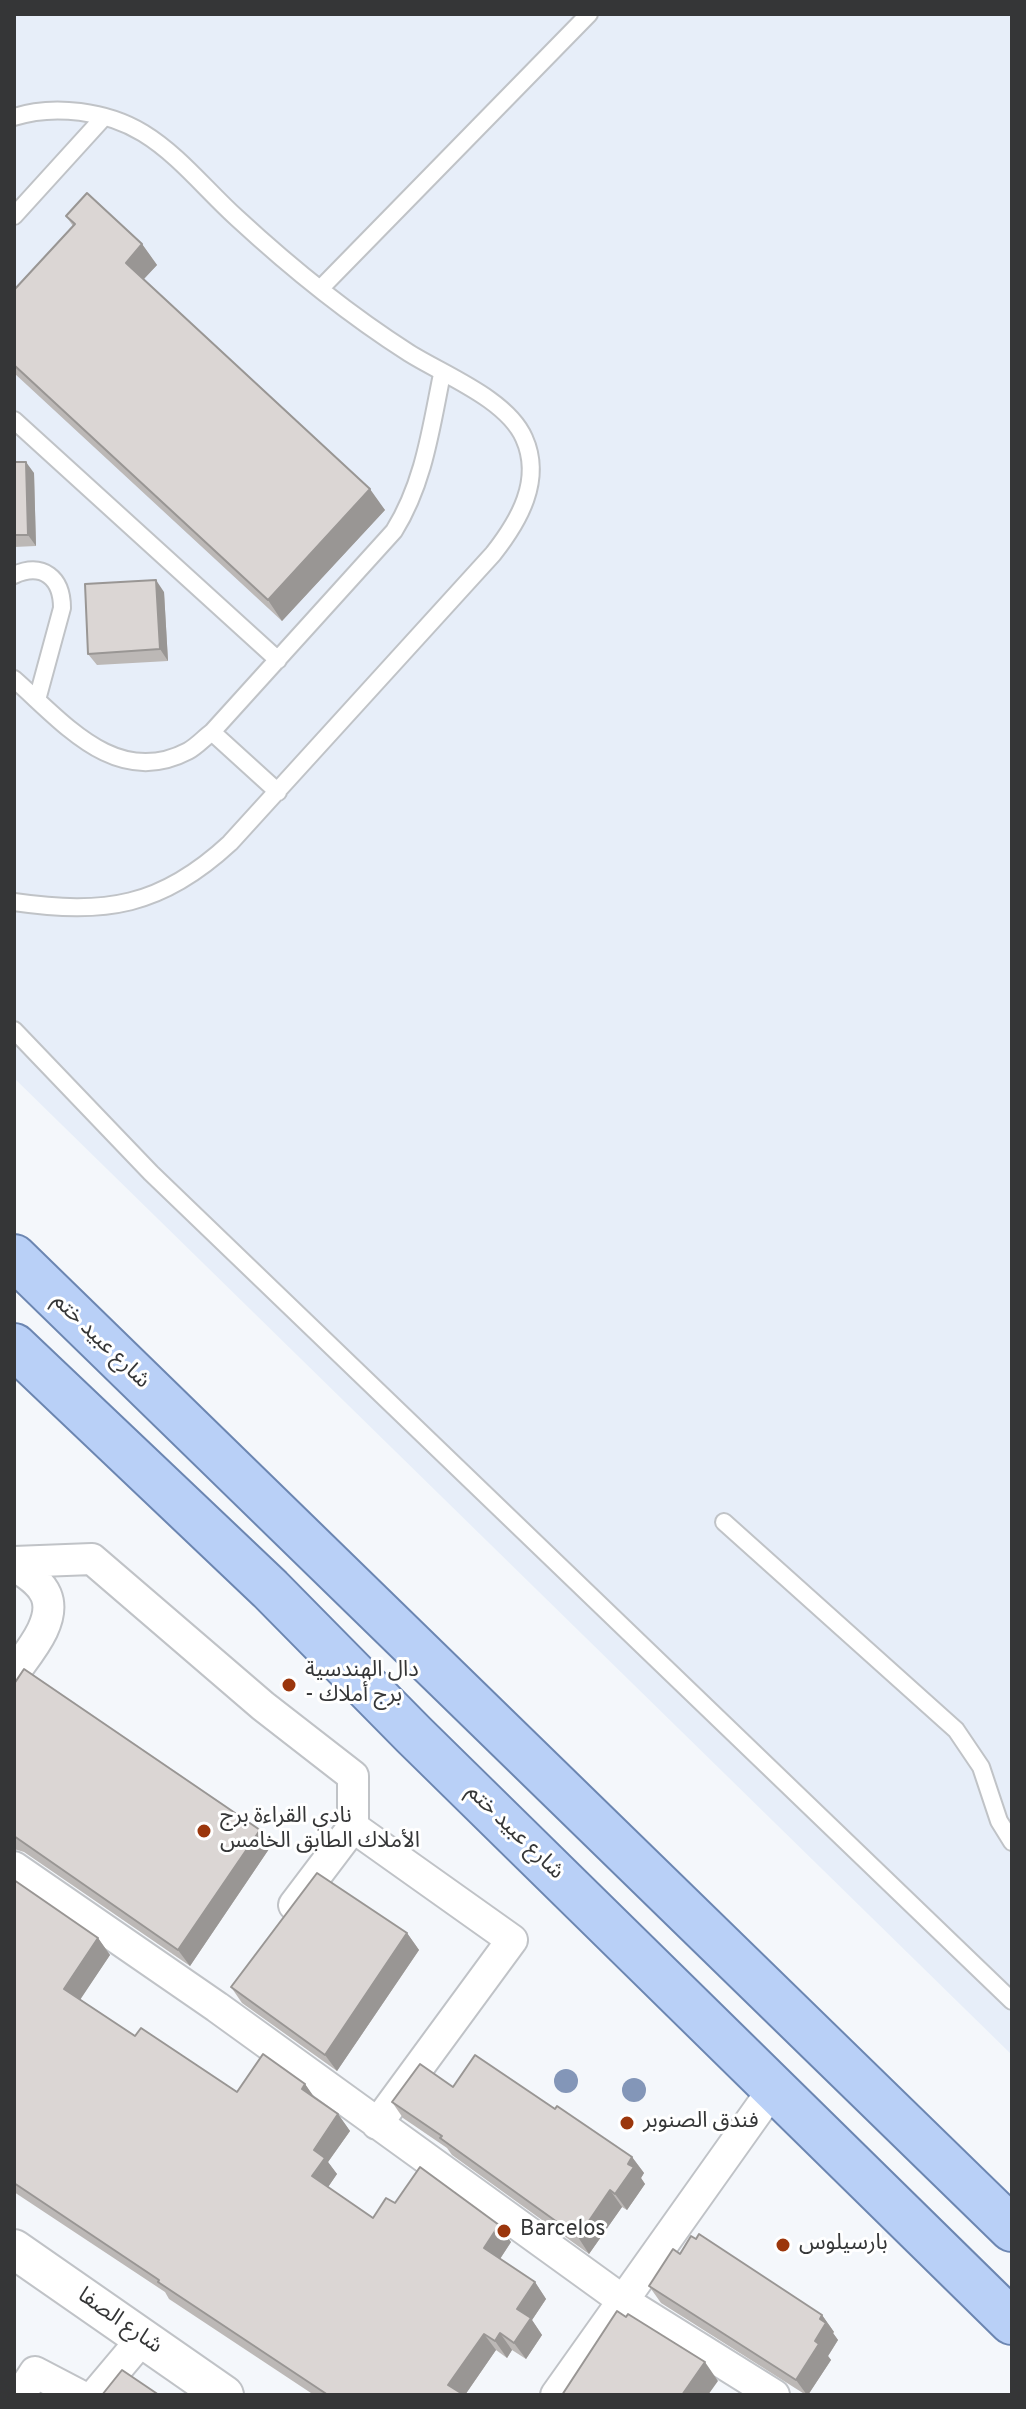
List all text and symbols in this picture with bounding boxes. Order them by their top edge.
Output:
street label: شارع عبيد ختم [46,1289,154,1395]
place label: دال الهندسية - برج أملاك [305,1659,419,1710]
marker: دال الهندسية - برج أملاك [280,1676,298,1694]
street label: شارع عبيد ختم [460,1780,568,1886]
place label: نادي القراءة برج الأملاك الطابق الخامس [220,1805,420,1856]
marker: نادي القراءة برج الأملاك الطابق الخامس [195,1822,213,1840]
place label: فندق الصنوبر [643,2110,759,2136]
marker: فندق الصنوبر [618,2114,636,2132]
place label: Barcelos [520,2218,606,2244]
marker: Barcelos [495,2222,513,2240]
place label: بارسيلوس [799,2232,888,2258]
marker: بارسيلوس [774,2236,792,2254]
street label: شارع الصفا [72,2283,166,2361]

